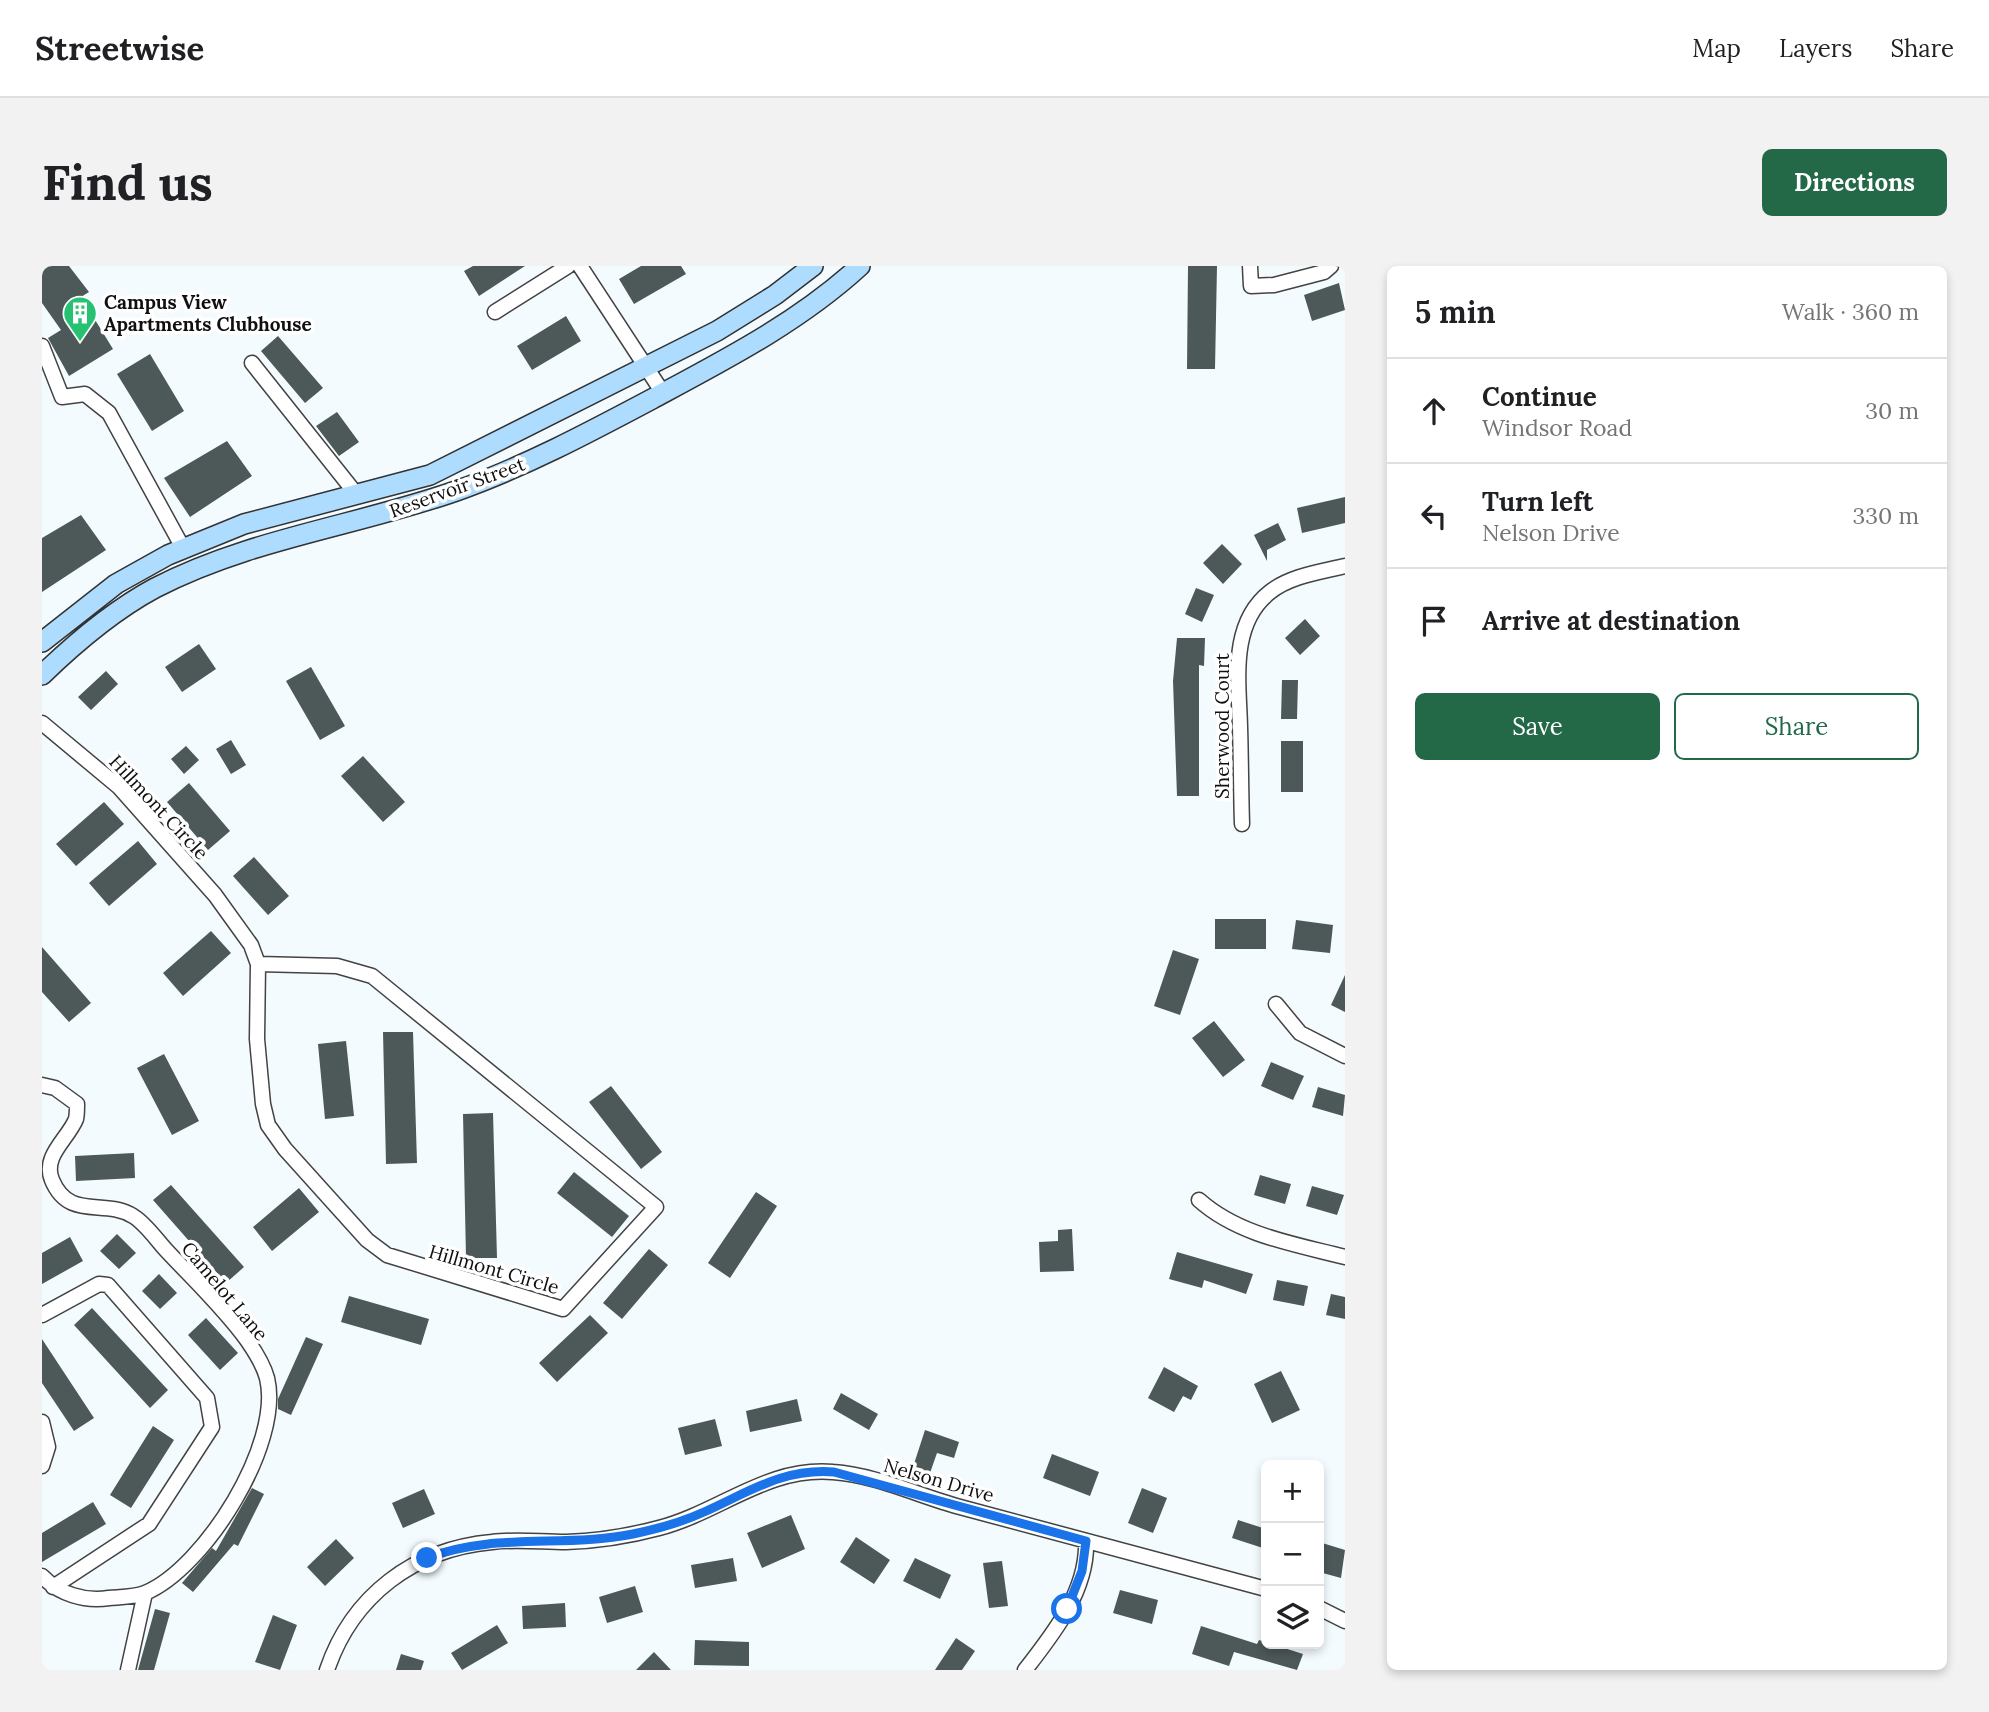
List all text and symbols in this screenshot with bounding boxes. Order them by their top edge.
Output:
text: Streetwise [35,27,204,69]
text: Map [1692,33,1741,64]
text: Layers [1779,33,1852,64]
text: Share [1890,33,1954,64]
button: Directions [1762,149,1947,216]
text: Find us [42,151,213,213]
place label: Campus View Apartments Clubhouse [104,290,312,336]
text: 5 min [1415,293,1496,331]
building icon: Campus View Apartments Clubhouse [61,294,99,343]
text: Walk · 360 m [1782,297,1919,326]
text: Continue [1482,380,1597,413]
icon: ahead [1415,392,1453,430]
text: 30 m [1865,396,1919,425]
text: Windsor Road [1482,413,1632,442]
street label: Reservoir Street [386,451,529,523]
text: Turn left [1482,485,1593,518]
icon: left [1415,497,1453,535]
text: 330 m [1852,501,1919,530]
text: Nelson Drive [1482,518,1620,547]
icon: arrive [1415,602,1453,640]
text: Arrive at destination [1482,604,1740,637]
street label: Sherwood Court [1210,652,1234,799]
button: Save [1415,693,1660,760]
button: Share [1674,693,1919,760]
street label: Hillmont Circle [104,750,214,864]
street label: Camelot Lane [177,1237,273,1345]
street label: Hillmont Circle [426,1239,562,1299]
street label: Nelson Drive [881,1453,997,1507]
map controls [1261,1460,1324,1649]
button: + [1261,1460,1324,1523]
button: − [1261,1523,1324,1586]
route end [411,1542,442,1573]
button: layers [1261,1586,1324,1649]
route start [1051,1593,1082,1624]

